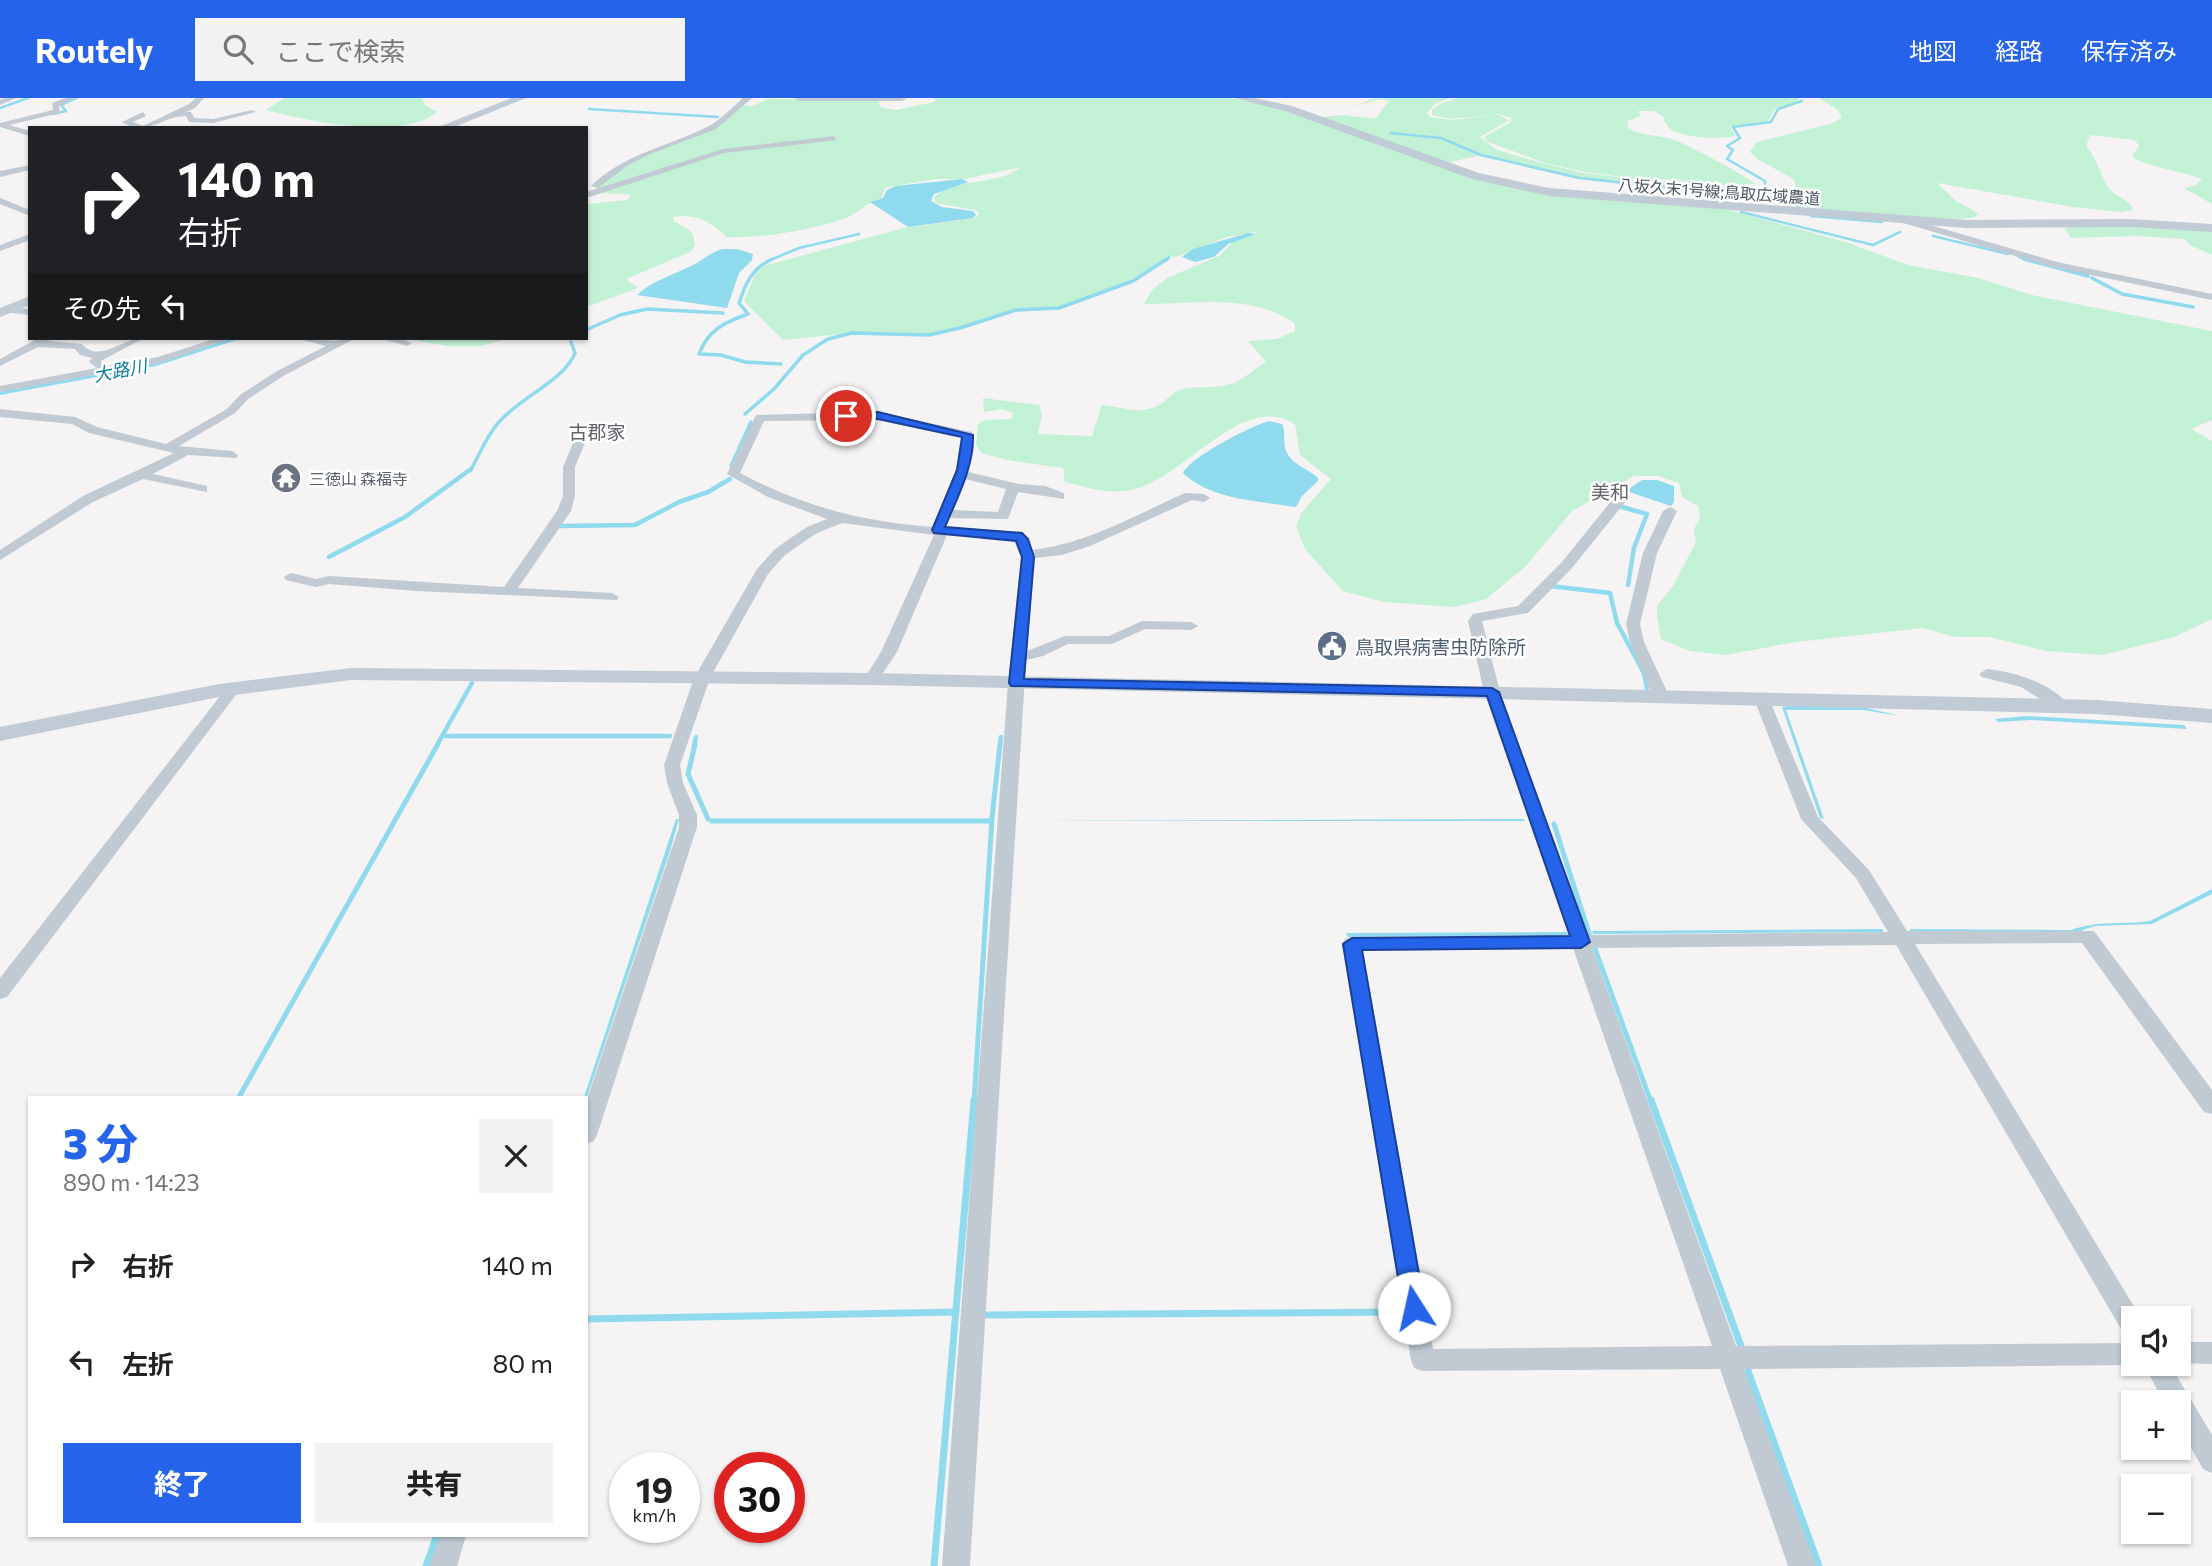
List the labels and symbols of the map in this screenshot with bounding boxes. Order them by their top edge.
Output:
street label: 八坂久末1号線;鳥取広域農道 [1617,174,1821,208]
water label: 大路川 [91,354,151,386]
pin [816,386,876,446]
district label: 古郡家 [568,420,626,443]
temple icon: 三徳山 森福寺 [269,461,303,495]
place label: 三徳山 森福寺 [309,469,408,488]
district label: 美和 [1591,480,1629,503]
public building icon: 鳥取県病害虫防除所 [1315,629,1349,663]
place label: 鳥取県病害虫防除所 [1355,635,1526,658]
position arrow [1377,1271,1451,1345]
speed limit sign: 30 [714,1452,805,1543]

